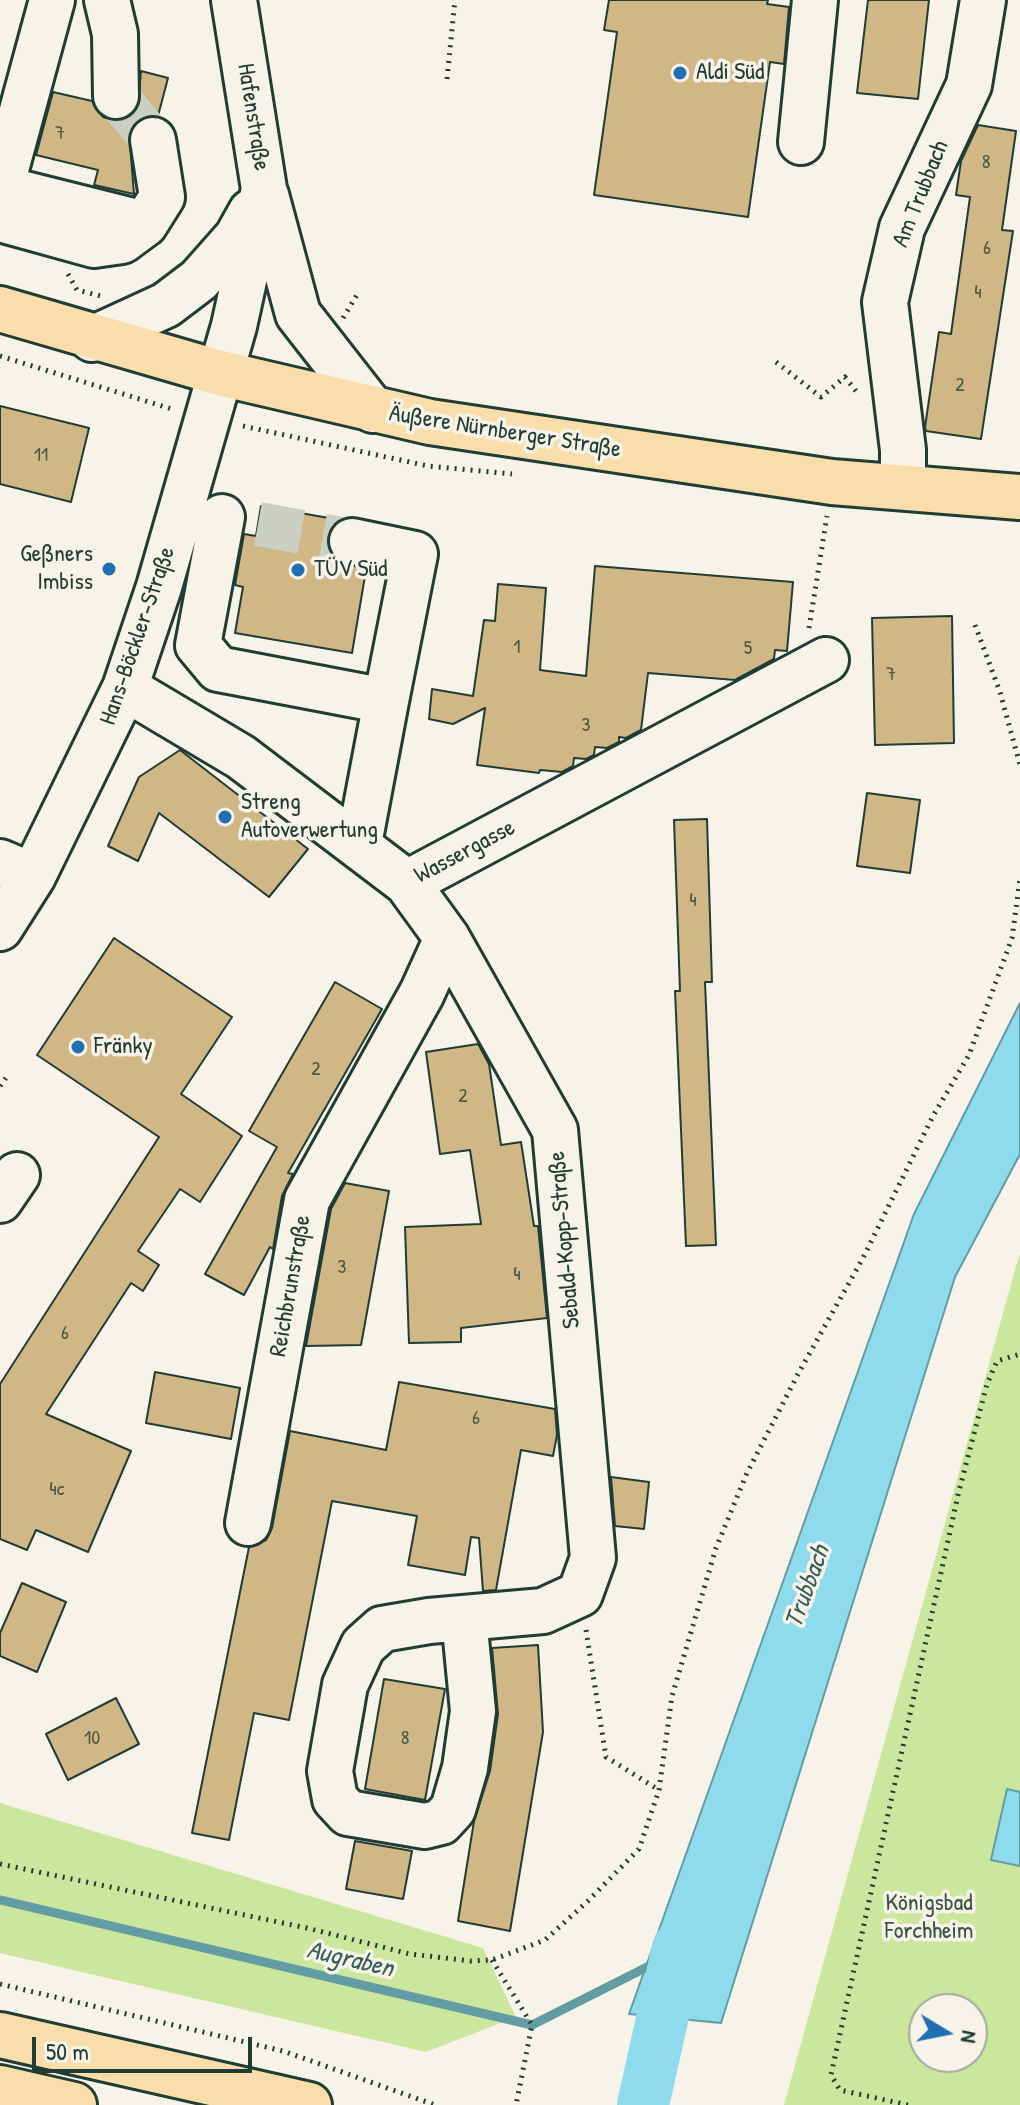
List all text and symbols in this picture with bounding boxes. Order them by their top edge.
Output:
place label: Aldi Süd [696,59,764,87]
street label: Hafenstraße [230,61,276,173]
marker: Aldi Süd [671,64,689,82]
house number: 7 [55,122,65,146]
street label: Am Trubbach [887,137,955,251]
house number: 8 [982,151,990,175]
house number: 6 [983,237,991,261]
house number: 4 [974,281,982,305]
house number: 2 [955,374,965,398]
street label: Äußere Nürnberger Straße [387,399,623,465]
house number: 11 [34,444,48,468]
place label: Geßners Imbiss [20,541,93,597]
street label: Hans-Böckler-Straße [94,543,182,729]
place label: TÜV Süd [314,556,387,584]
marker: Geßners Imbiss [100,560,118,578]
marker: TÜV Süd [289,561,307,579]
house number: 1 [513,636,521,660]
house number: 5 [744,637,752,661]
house number: 7 [886,663,896,687]
house number: 3 [582,714,590,738]
place label: Streng Autoverwertung [241,789,378,845]
marker: Streng Autoverwertung [216,808,234,826]
street label: Wassergasse [410,814,520,890]
house number: 4 [689,889,697,913]
place label: Fränky [94,1033,153,1061]
marker: Fränky [69,1038,87,1056]
house number: 2 [311,1058,321,1082]
house number: 2 [458,1085,468,1109]
street label: Sebald-Kopp-Straße [543,1150,587,1330]
street label: Reichbrunstraße [264,1213,318,1359]
house number: 3 [338,1256,346,1280]
house number: 4 [513,1263,521,1287]
house number: 6 [61,1322,69,1346]
house number: 6 [472,1407,480,1431]
house number: 4c [49,1478,65,1502]
water label: Trubbach [779,1542,837,1632]
house number: 10 [84,1727,100,1751]
house number: 8 [401,1727,409,1751]
park label: Königsbad Forchheim [885,1890,973,1946]
water label: Augraben [304,1935,396,1985]
north arrow [908,1993,988,2073]
scale bar [36,2021,256,2071]
text: N [954,2028,985,2045]
text: 50 m [46,2035,89,2067]

